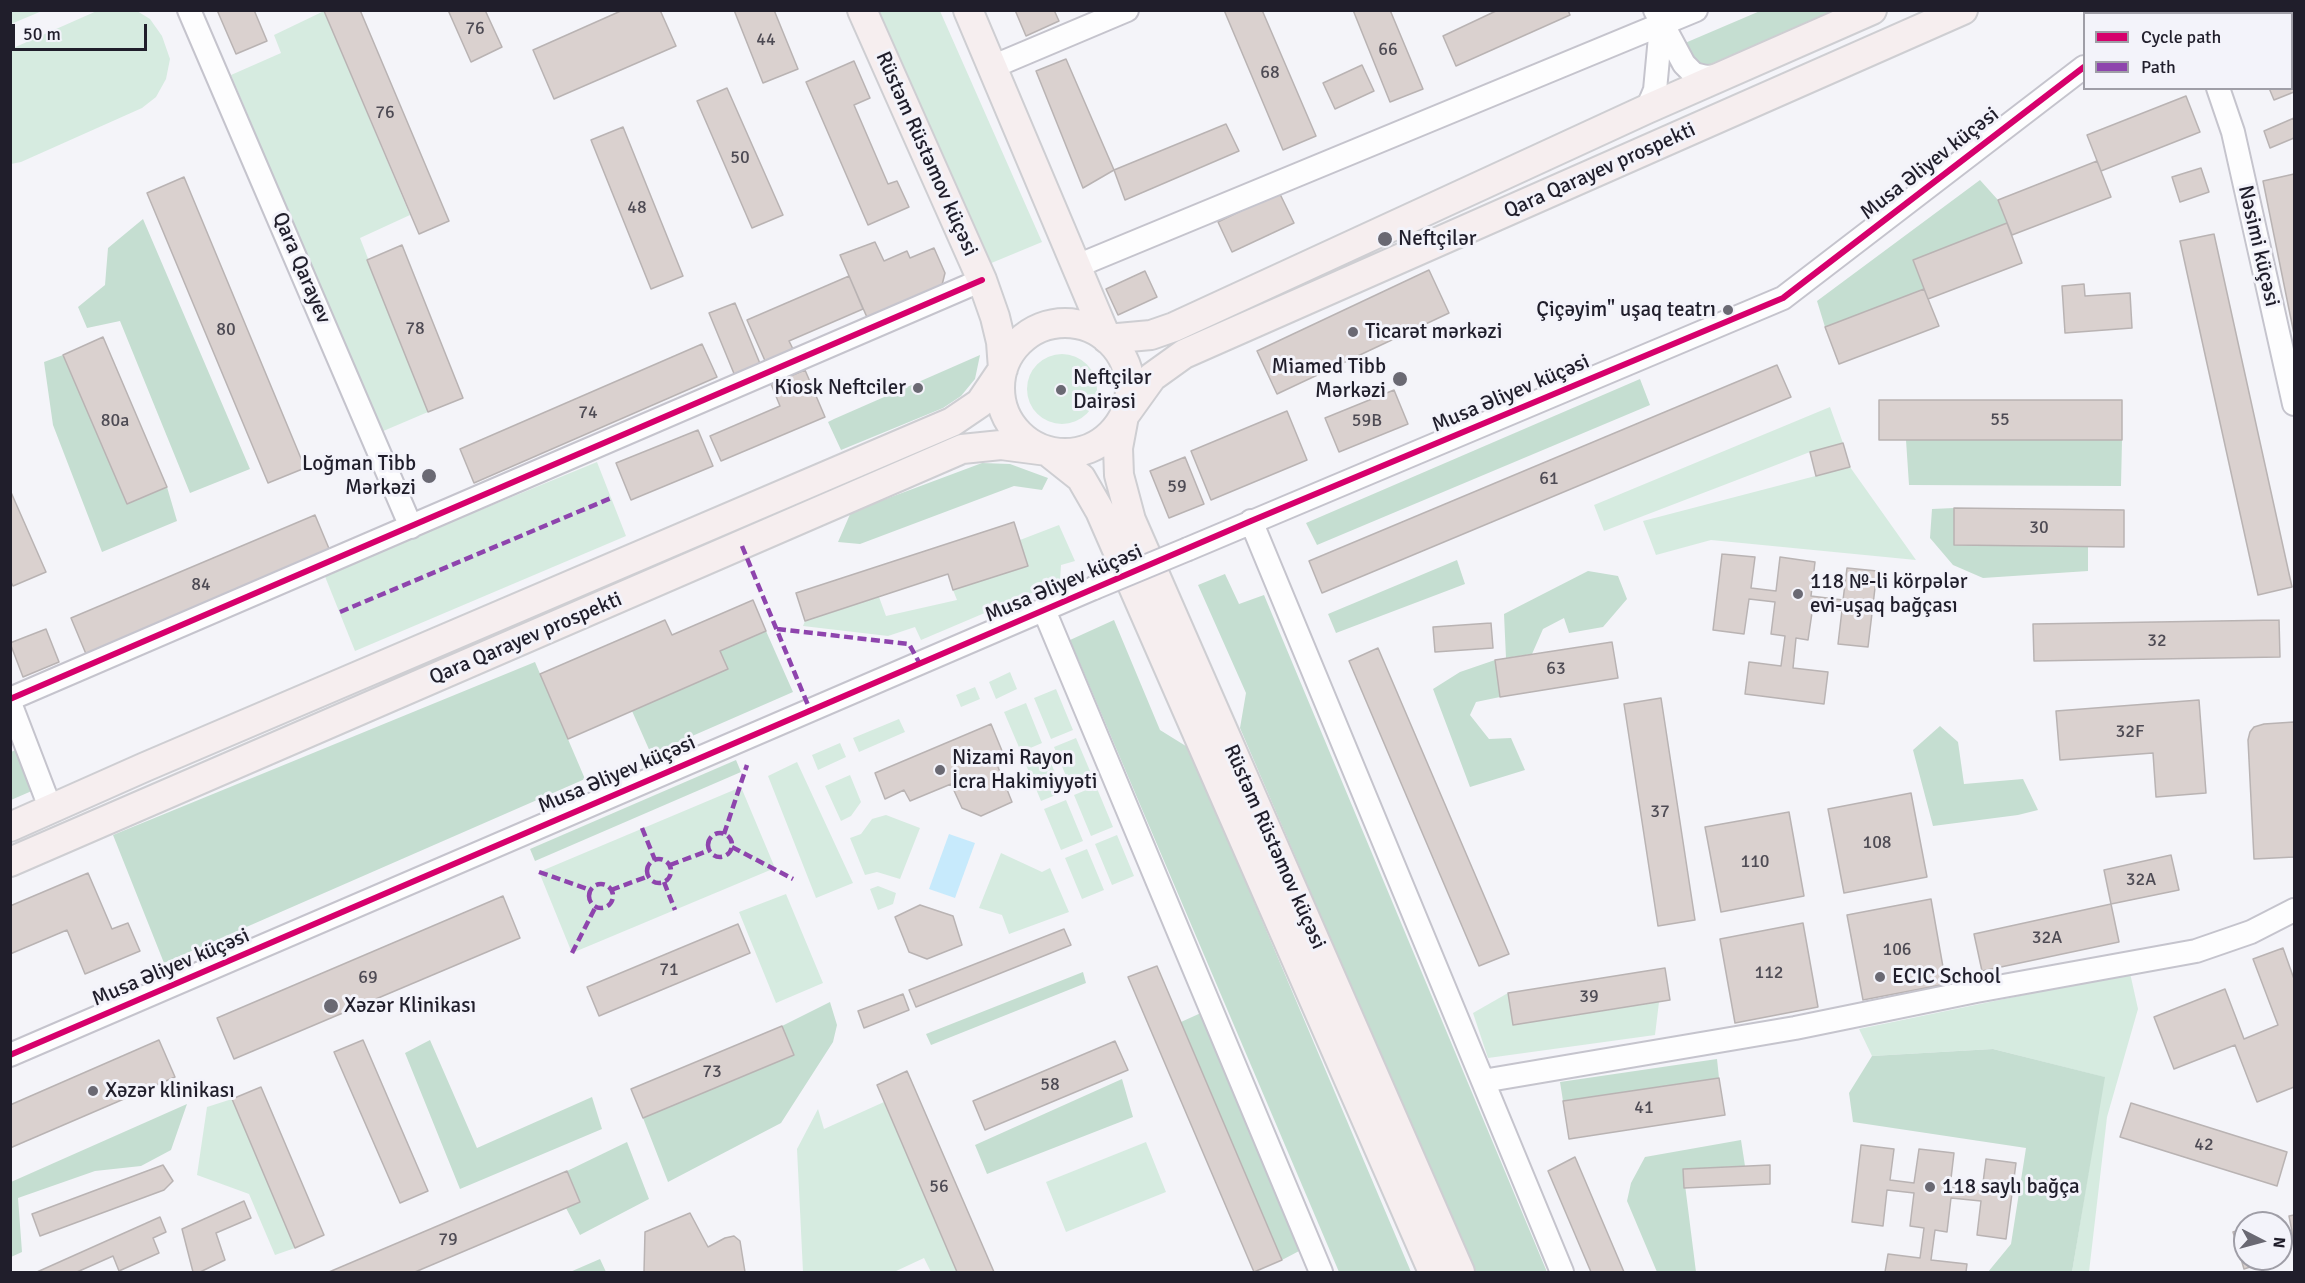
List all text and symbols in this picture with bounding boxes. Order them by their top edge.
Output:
scale bar [15,12,150,50]
legend [2083,12,2293,90]
house number: 76 [465,18,485,40]
text: 50 m [23,23,61,45]
text: Cycle path [2141,26,2221,48]
house number: 44 [756,29,776,51]
house number: 66 [1378,39,1398,61]
street label: Rüstəm Rüstəmov küçəsi [869,48,983,260]
text: Path [2141,56,2176,78]
house number: 68 [1260,62,1280,84]
house number: 76 [375,102,395,124]
street label: Musa Əliyev küçəsi [1856,102,2004,226]
street label: Qara Qarayev prospekti [1500,117,1700,225]
house number: 50 [730,147,750,169]
street label: Nəsimi küçəsi [2232,183,2284,309]
house number: 48 [627,197,647,219]
street label: Qara Qarayev [266,209,336,327]
place label: Neftçilər [1398,226,1477,252]
marker: Neftçilər [1376,230,1394,248]
place label: Çiçəyim" uşaq teatrı [1536,297,1716,323]
marker: Çiçəyim" uşaq teatrı [1721,303,1735,317]
house number: 78 [405,318,425,340]
house number: 80 [216,319,236,341]
place label: Ticarət mərkəzi [1365,319,1502,345]
marker: Ticarət mərkəzi [1346,325,1360,339]
street label: Musa Əliyev küçəsi [1428,349,1594,439]
place label: Miamed Tibb Mərkəzi [1272,354,1386,404]
place label: Neftçilər Dairəsi [1073,365,1152,415]
marker: Miamed Tibb Mərkəzi [1391,370,1409,388]
place label: Kiosk Neftciler [774,375,906,401]
marker: Kiosk Neftciler [911,381,925,395]
marker: Neftçilər Dairəsi [1054,383,1068,397]
house number: 74 [578,402,598,424]
house number: 55 [1990,409,2010,431]
house number: 80a [101,410,129,432]
house number: 59B [1352,410,1382,432]
place label: Loğman Tibb Mərkəzi [302,451,416,501]
marker: Loğman Tibb Mərkəzi [420,467,438,485]
house number: 61 [1539,468,1559,490]
house number: 59 [1167,476,1187,498]
house number: 30 [2029,517,2049,539]
street label: Musa Əliyev küçəsi [981,539,1147,629]
place label: 118 №-li körpələr evi-uşaq bağçası [1810,569,1968,619]
house number: 84 [191,574,211,596]
street label: Qara Qarayev prospekti [426,587,626,691]
marker: 118 №-li körpələr evi-uşaq bağçası [1791,587,1805,601]
house number: 32 [2147,630,2167,652]
house number: 63 [1546,658,1566,680]
house number: 32F [2116,721,2144,743]
street label: Musa Əliyev küçəsi [534,730,700,820]
street label: Rüstəm Rüstəmov küçəsi [1217,741,1331,953]
place label: Nizami Rayon İcra Hakimiyyəti [952,745,1097,795]
marker: Nizami Rayon İcra Hakimiyyəti [933,763,947,777]
house number: 37 [1650,801,1670,823]
house number: 108 [1862,832,1892,854]
house number: 110 [1740,851,1770,873]
house number: 32A [2126,869,2156,891]
street label: Musa Əliyev küçəsi [88,923,254,1013]
house number: 32A [2032,927,2062,949]
house number: 106 [1882,939,1912,961]
house number: 71 [659,959,679,981]
house number: 112 [1754,962,1784,984]
place label: ECIC School [1892,964,2001,990]
house number: 69 [358,967,378,989]
marker: ECIC School [1873,970,1887,984]
house number: 39 [1579,986,1599,1008]
place label: Xəzər Klinikası [344,993,476,1019]
marker: Xəzər Klinikası [322,997,340,1015]
house number: 73 [702,1061,722,1083]
house number: 58 [1040,1074,1060,1096]
place label: Xəzər klinikası [105,1078,235,1104]
marker: Xəzər klinikası [86,1084,100,1098]
house number: 41 [1634,1097,1654,1119]
house number: 42 [2194,1134,2214,1156]
place label: 118 saylı bağça [1942,1174,2080,1200]
house number: 56 [929,1176,949,1198]
marker: 118 saylı bağça [1923,1180,1937,1194]
north arrow [2233,1211,2293,1271]
house number: 79 [438,1229,458,1251]
text: N [2268,1236,2289,1249]

